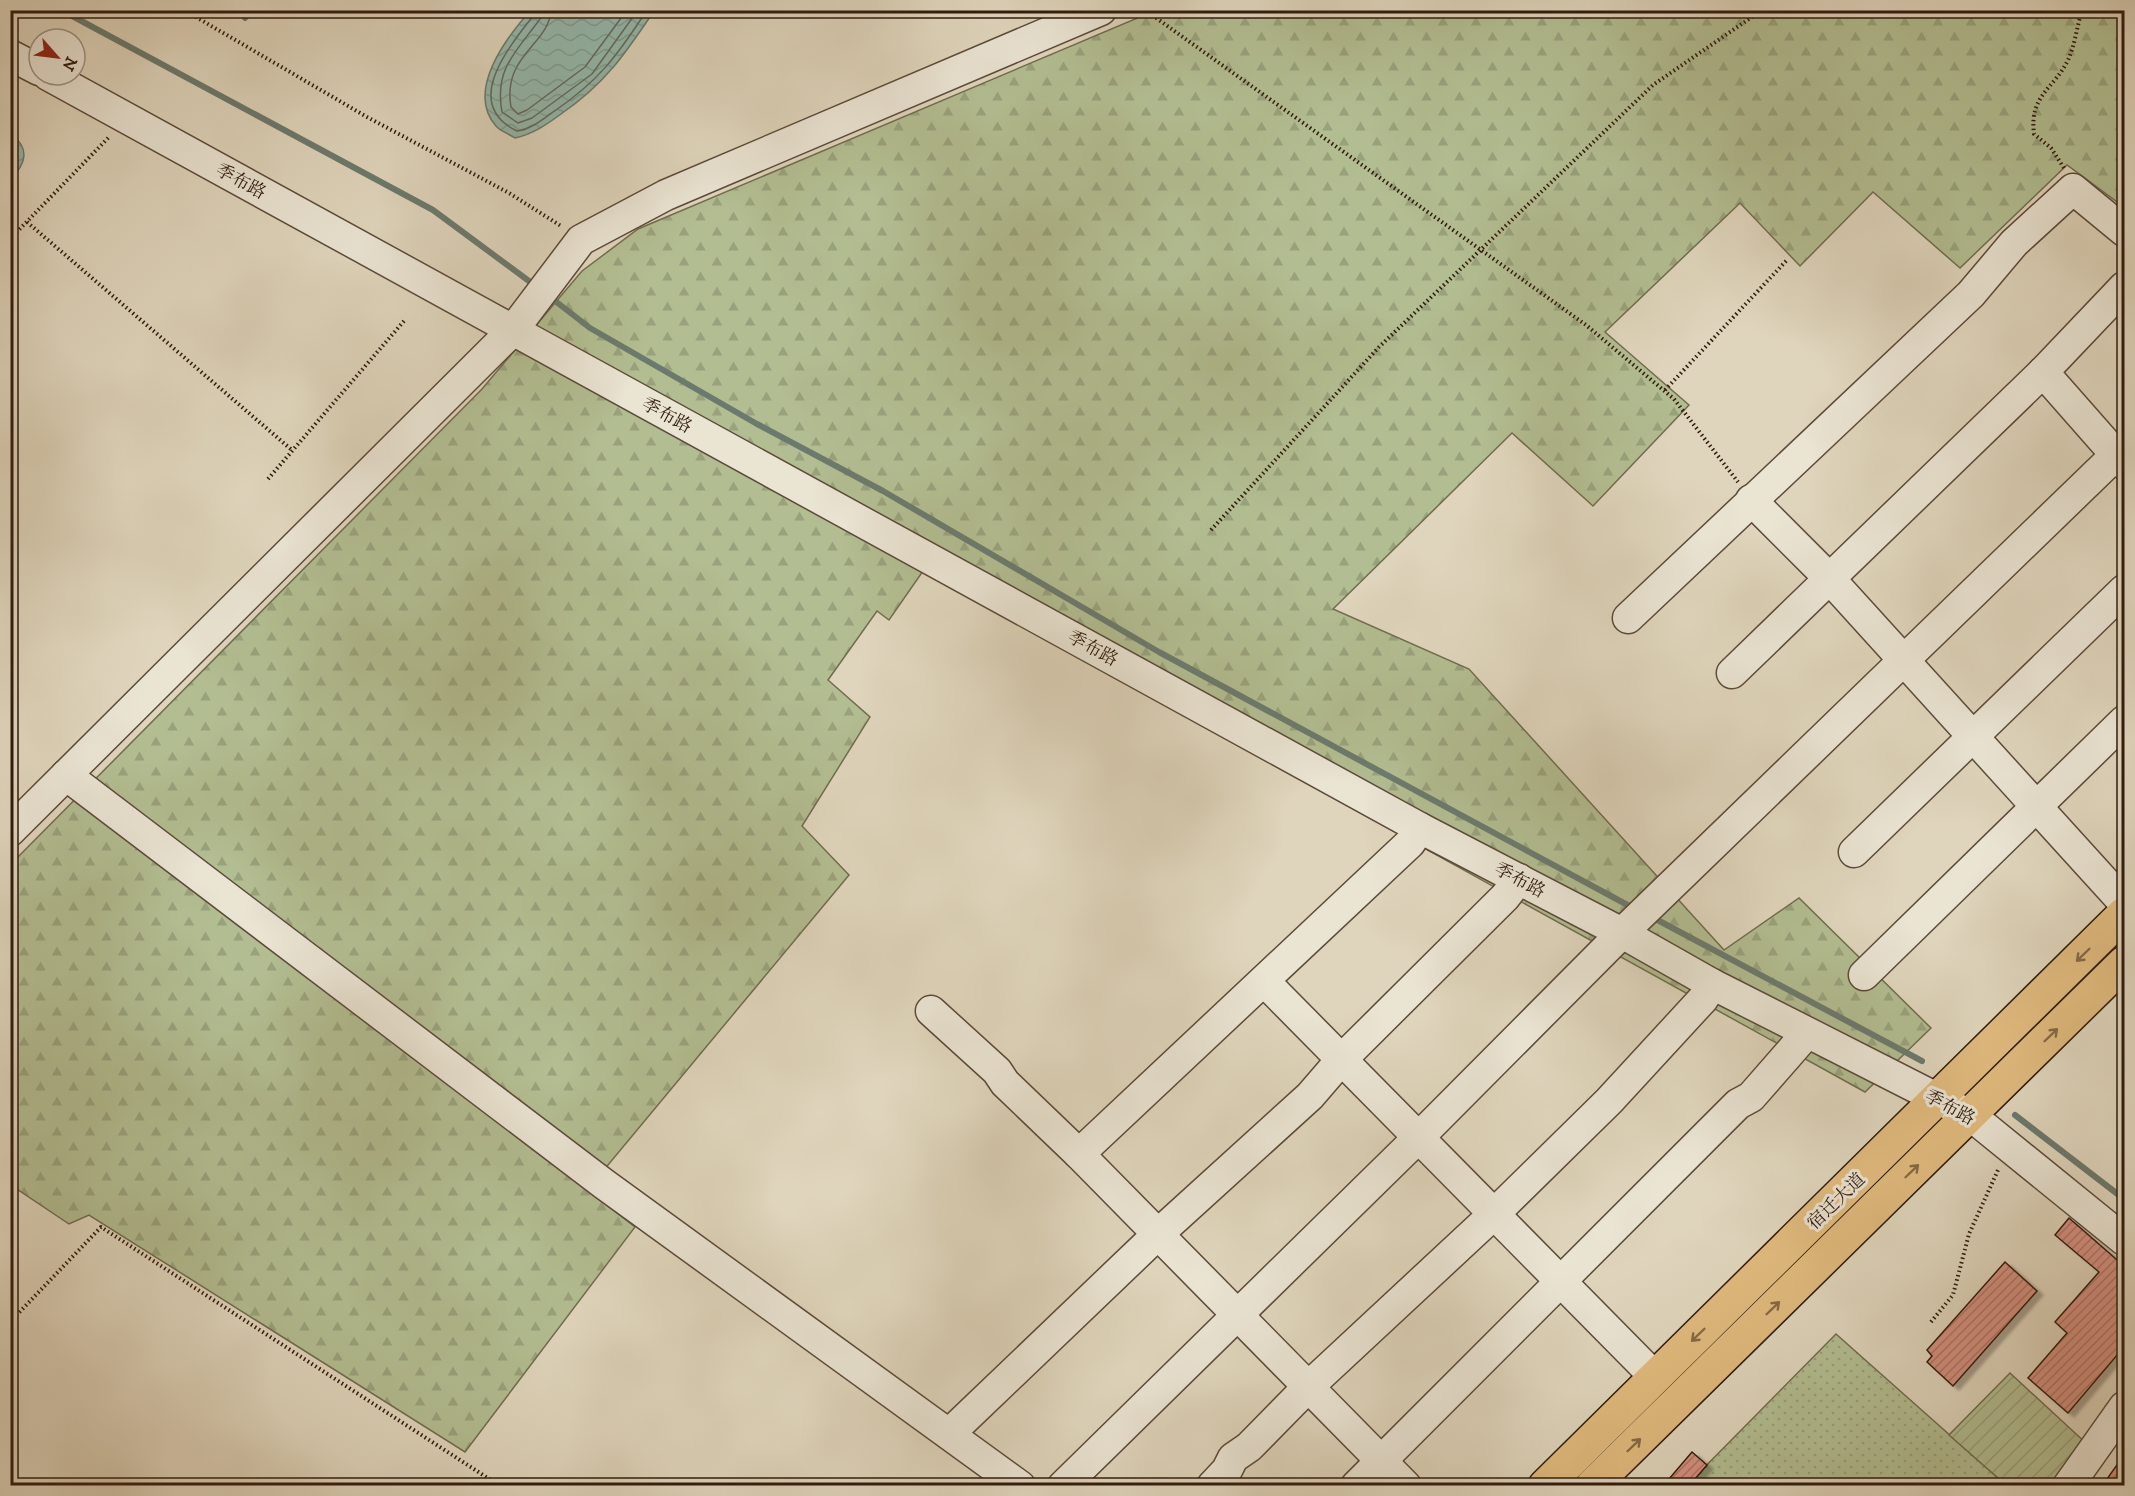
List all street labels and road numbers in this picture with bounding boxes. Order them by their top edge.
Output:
street label: 季布路 [212,159,269,205]
street label: 季布路 [638,393,695,439]
street label: 季布路 [1064,626,1121,672]
street label: 季布路 [1491,858,1549,903]
street label: 季布路 [1921,1085,1978,1131]
street label: 宿迁大道 [1803,1169,1870,1235]

